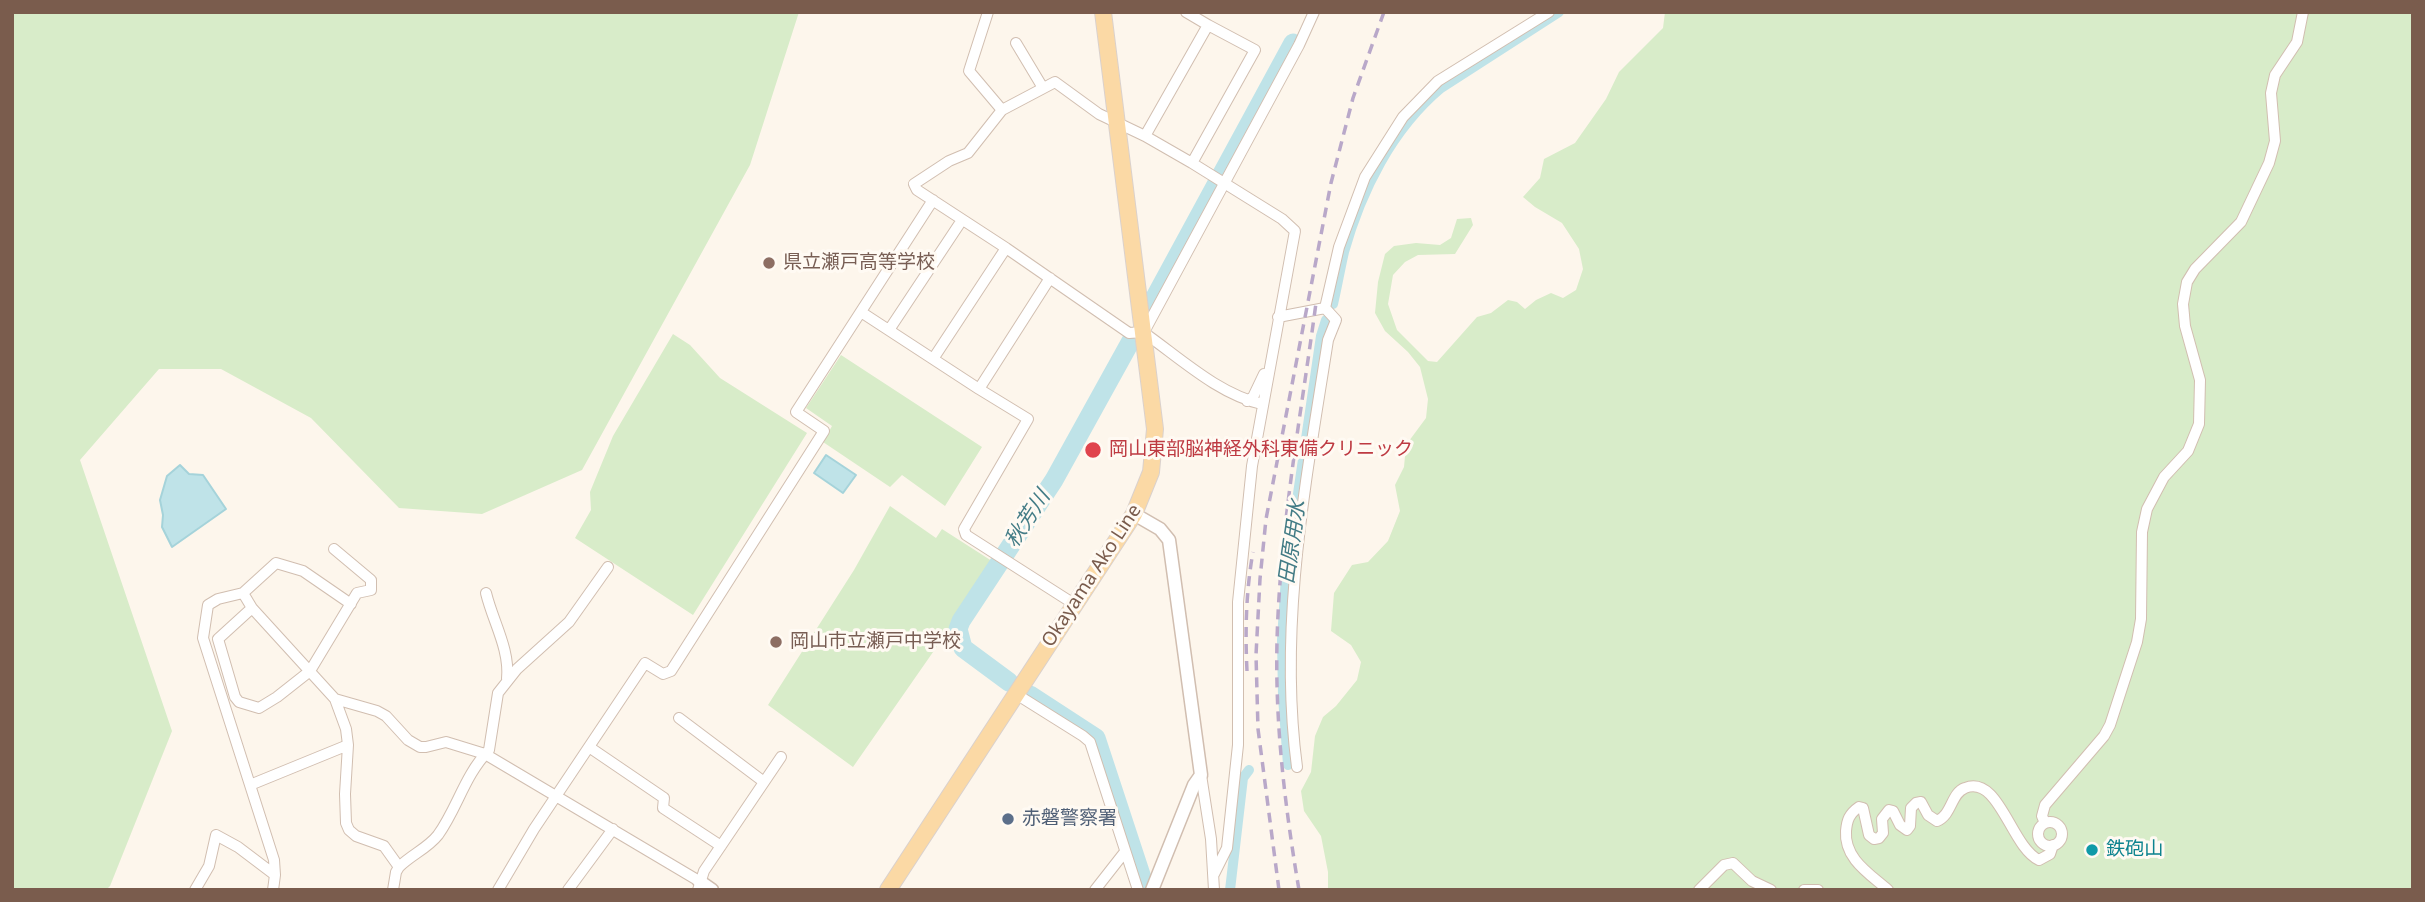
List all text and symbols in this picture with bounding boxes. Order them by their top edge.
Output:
place label: 県立瀬戸高等学校 [783,252,935,274]
marker: 県立瀬戸高等学校 [761,255,777,271]
place label: 岡山東部脳神経外科東備クリニック [1109,439,1413,461]
marker: 岡山東部脳神経外科東備クリニック [1083,440,1103,460]
water label: 秋芳川 [1000,486,1056,552]
water label: 田原用水 [1275,499,1311,585]
street label: Okayama Ako Line [1037,500,1147,652]
place label: 岡山市立瀬戸中学校 [790,631,961,653]
marker: 岡山市立瀬戸中学校 [768,634,784,650]
place label: 赤磐警察署 [1022,808,1117,830]
marker: 赤磐警察署 [1000,811,1016,827]
place label: 鉄砲山 [2106,839,2163,861]
marker: 鉄砲山 [2084,842,2100,858]

